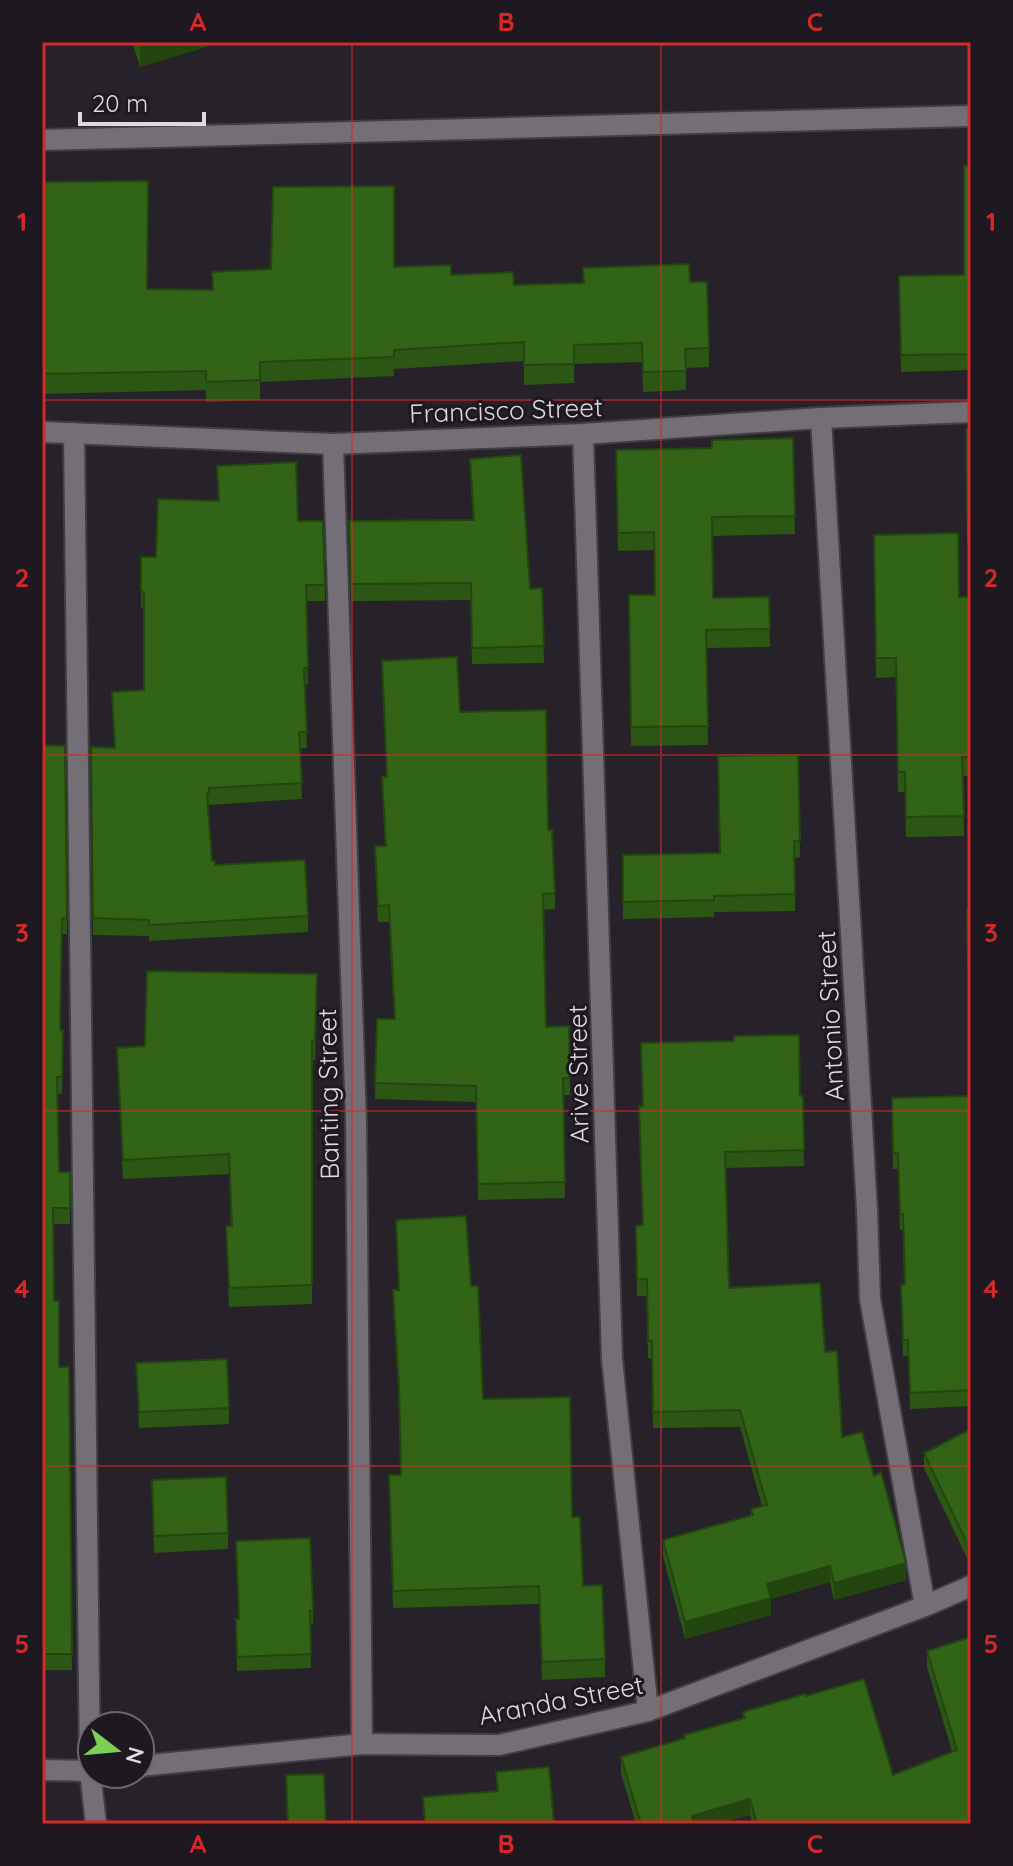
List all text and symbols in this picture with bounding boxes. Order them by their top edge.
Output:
text: A [190,5,207,38]
text: B [497,5,515,38]
text: C [807,5,823,38]
scale bar [80,76,204,126]
text: 20 m [92,88,148,118]
text: 1 [17,205,27,238]
text: 1 [986,205,996,238]
street label: Francisco Street [409,390,603,430]
text: 2 [15,561,29,594]
text: 2 [984,561,998,594]
text: 3 [15,916,29,949]
text: 3 [984,916,998,949]
street label: Antonio Street [809,930,851,1102]
street label: Arive Street [560,1004,596,1144]
street label: Banting Street [310,1008,346,1180]
text: 4 [14,1272,30,1305]
text: 4 [983,1272,999,1305]
text: 5 [15,1627,29,1660]
text: 5 [984,1627,998,1660]
street label: Aranda Street [476,1668,646,1732]
north arrow [76,1710,156,1790]
text: N [120,1744,151,1767]
text: A [190,1827,207,1860]
text: B [497,1827,515,1860]
text: C [807,1827,823,1860]

